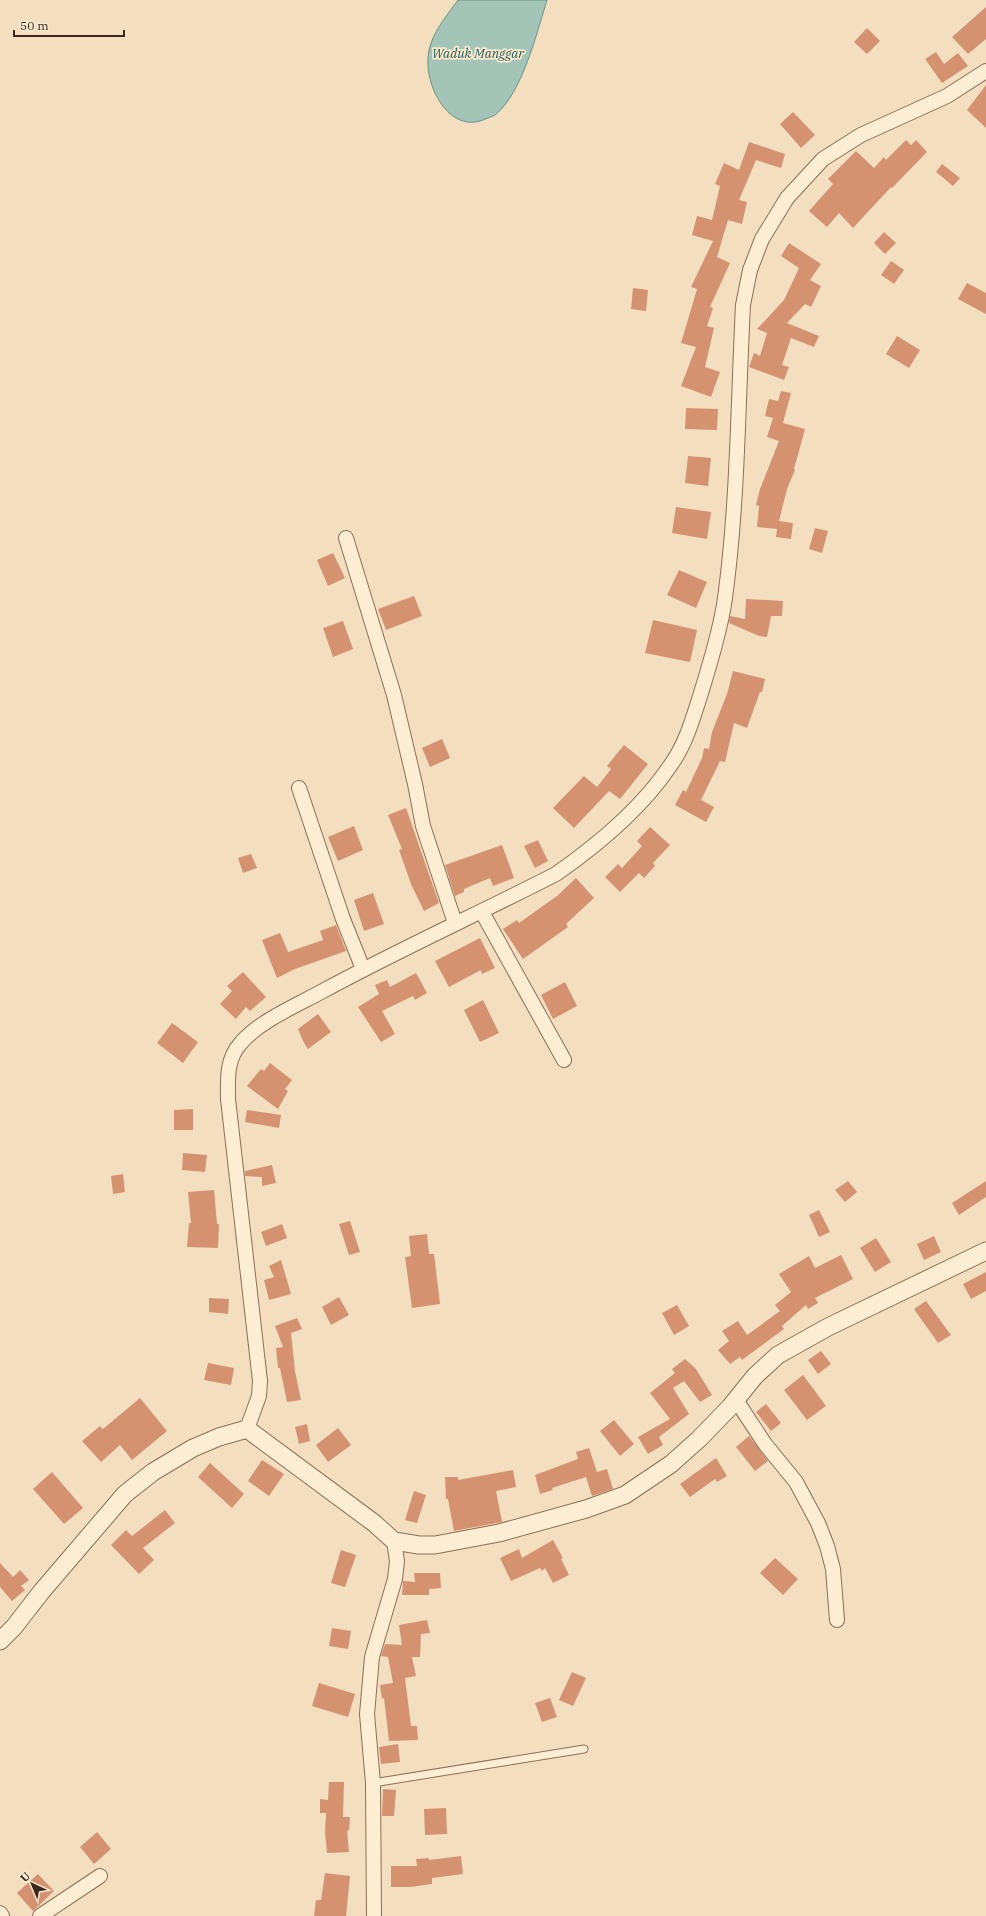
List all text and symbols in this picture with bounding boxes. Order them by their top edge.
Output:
scale bar [14,12,124,38]
text: 50 m [20,18,49,33]
water label: Waduk Manggar [432,45,524,62]
north arrow [12,1864,52,1904]
text: U [17,1868,33,1885]

